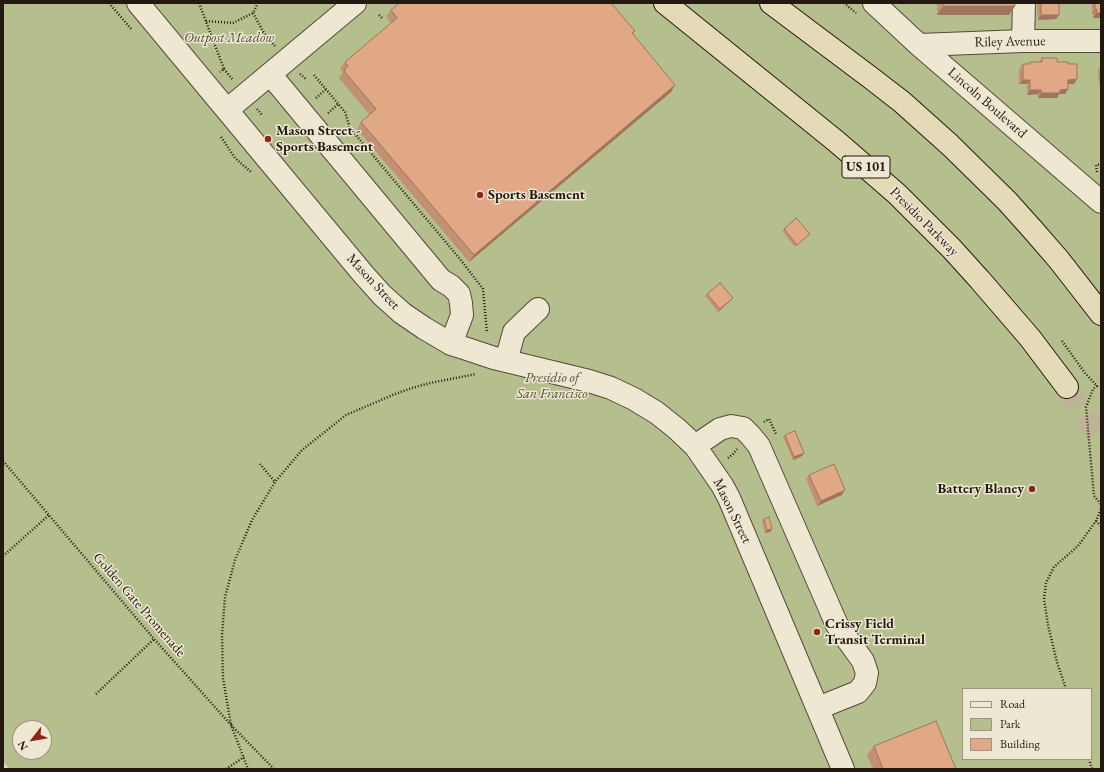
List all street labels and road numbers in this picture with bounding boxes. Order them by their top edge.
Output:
street label: Riley Avenue [974,33,1046,51]
street label: Lincoln Boulevard [944,64,1030,142]
road number: US 101 [842,156,890,178]
street label: Presidio Parkway [886,184,962,260]
street label: Mason Street [343,251,403,313]
street label: Mason Street [709,476,755,546]
street label: Golden Gate Promenade [89,549,189,661]

